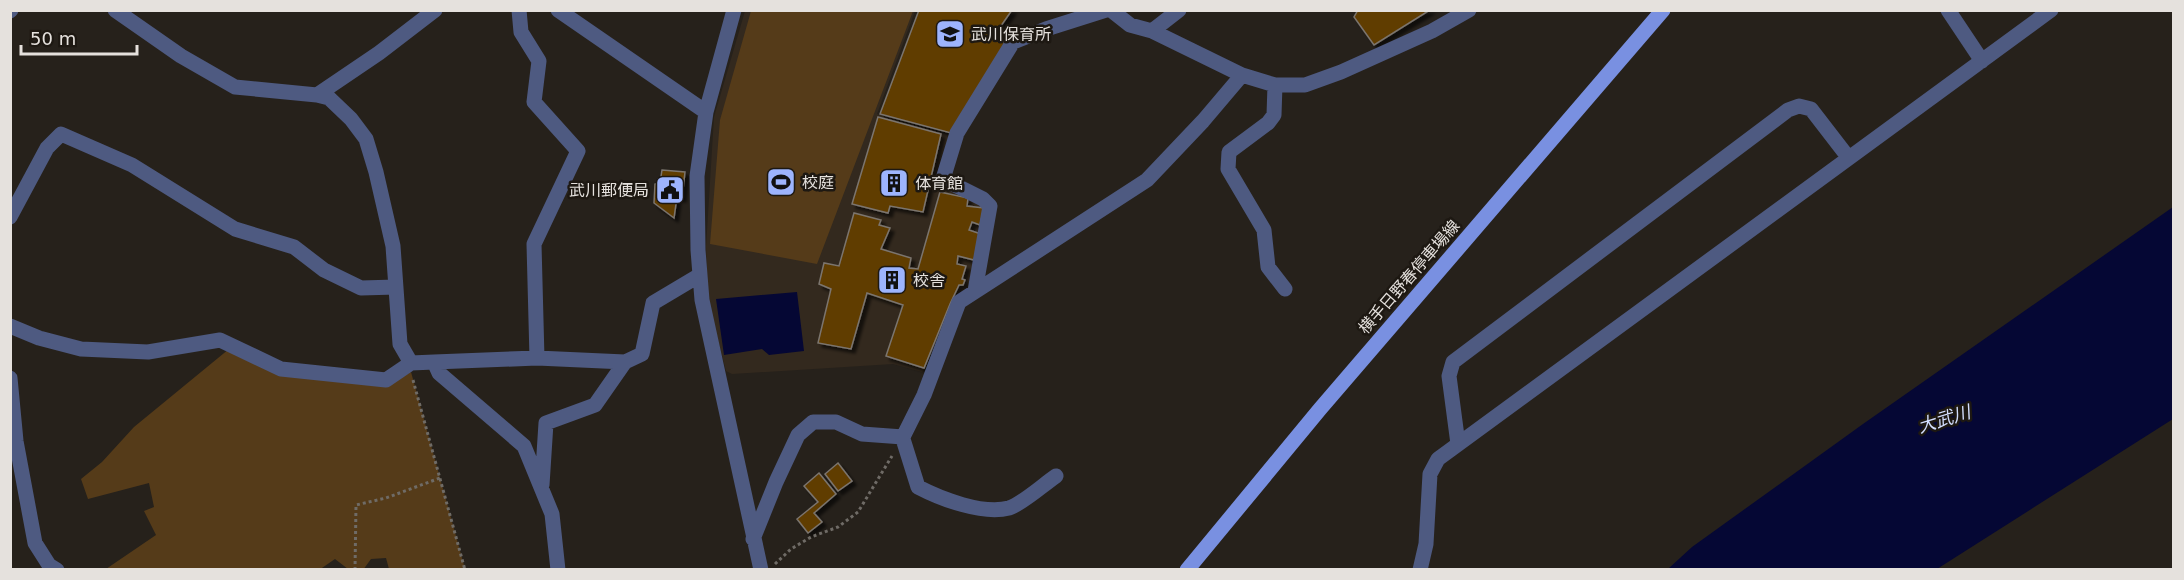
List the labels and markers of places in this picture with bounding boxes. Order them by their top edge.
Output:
school or university icon: 武川保育所 [934,18,966,50]
place label: 武川保育所 [971,25,1051,44]
sports icon: 校庭 [765,166,797,198]
building icon: 体育館 [878,167,910,199]
place label: 校庭 [802,173,834,192]
public building icon: 武川郵便局 [654,174,686,206]
place label: 体育館 [915,174,963,193]
place label: 武川郵便局 [569,181,649,200]
building icon: 校舎 [876,264,908,296]
place label: 校舎 [913,271,945,290]

